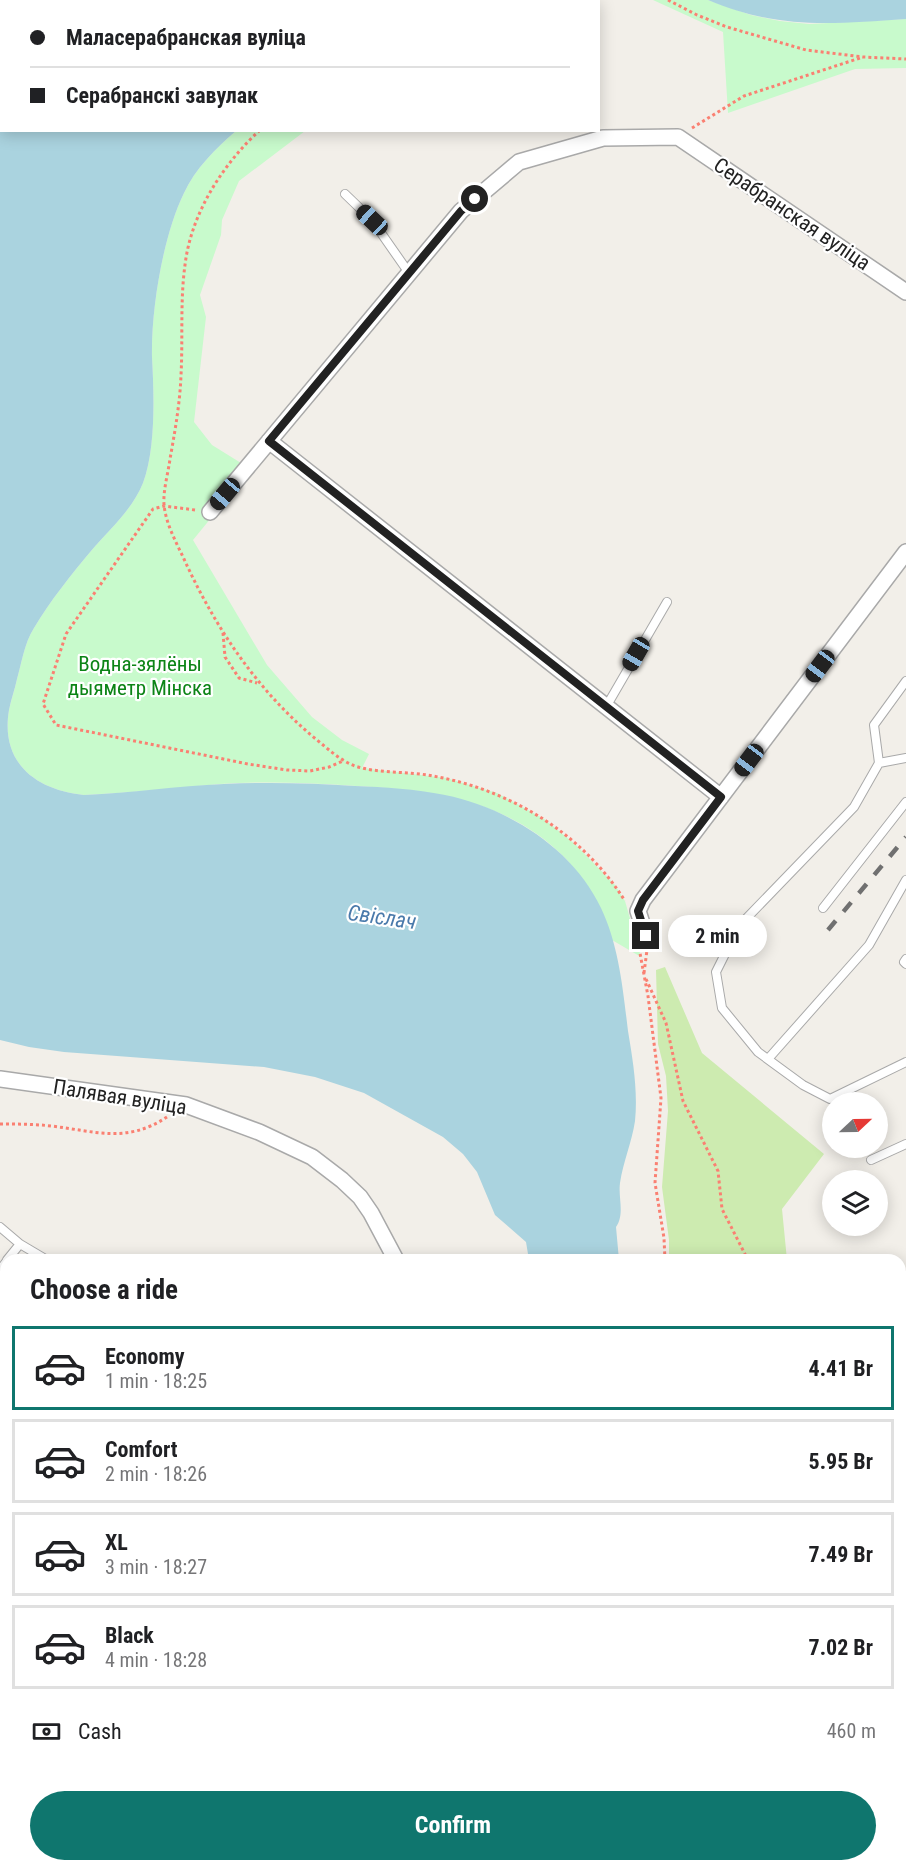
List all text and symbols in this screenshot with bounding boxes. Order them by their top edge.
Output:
text: Маласерабранская вуліца [66,25,306,50]
text: Серабранскі завулак [66,83,258,108]
street label: Серабранская вуліца [709,153,875,275]
route start [461,185,488,212]
car [353,201,391,239]
car [207,474,243,514]
car [619,634,653,674]
car [802,646,838,686]
park label: Водна-зялёны дыяметр Мінска [68,652,212,700]
car [731,740,767,780]
water label: Свіслач [346,900,418,934]
callout: 2 min [667,915,766,957]
route end [632,922,659,949]
text: 2 min [695,924,740,948]
street label: Палявая вуліца [51,1075,189,1119]
north arrow [822,1092,888,1158]
map controls [822,1092,888,1236]
button: layers [822,1170,888,1236]
text: Choose a ride [30,1274,178,1306]
icon: car [33,1341,87,1395]
text: Economy [105,1344,185,1369]
text: 4.41 Br [809,1356,873,1381]
text: 1 min · 18:25 [105,1369,207,1393]
icon: car [33,1434,87,1488]
text: Comfort [105,1437,178,1462]
text: 5.95 Br [809,1449,873,1474]
text: 2 min · 18:26 [105,1462,207,1486]
icon: car [33,1527,87,1581]
text: XL [105,1530,128,1555]
text: 7.49 Br [809,1542,873,1567]
text: 3 min · 18:27 [105,1555,207,1579]
icon: car [33,1620,87,1674]
text: Black [105,1623,154,1648]
text: 7.02 Br [809,1635,873,1660]
text: 4 min · 18:28 [105,1648,207,1672]
icon: cash [30,1715,63,1748]
text: Cash [78,1719,122,1744]
text: 460 m [827,1719,876,1743]
button: Confirm [30,1791,876,1860]

